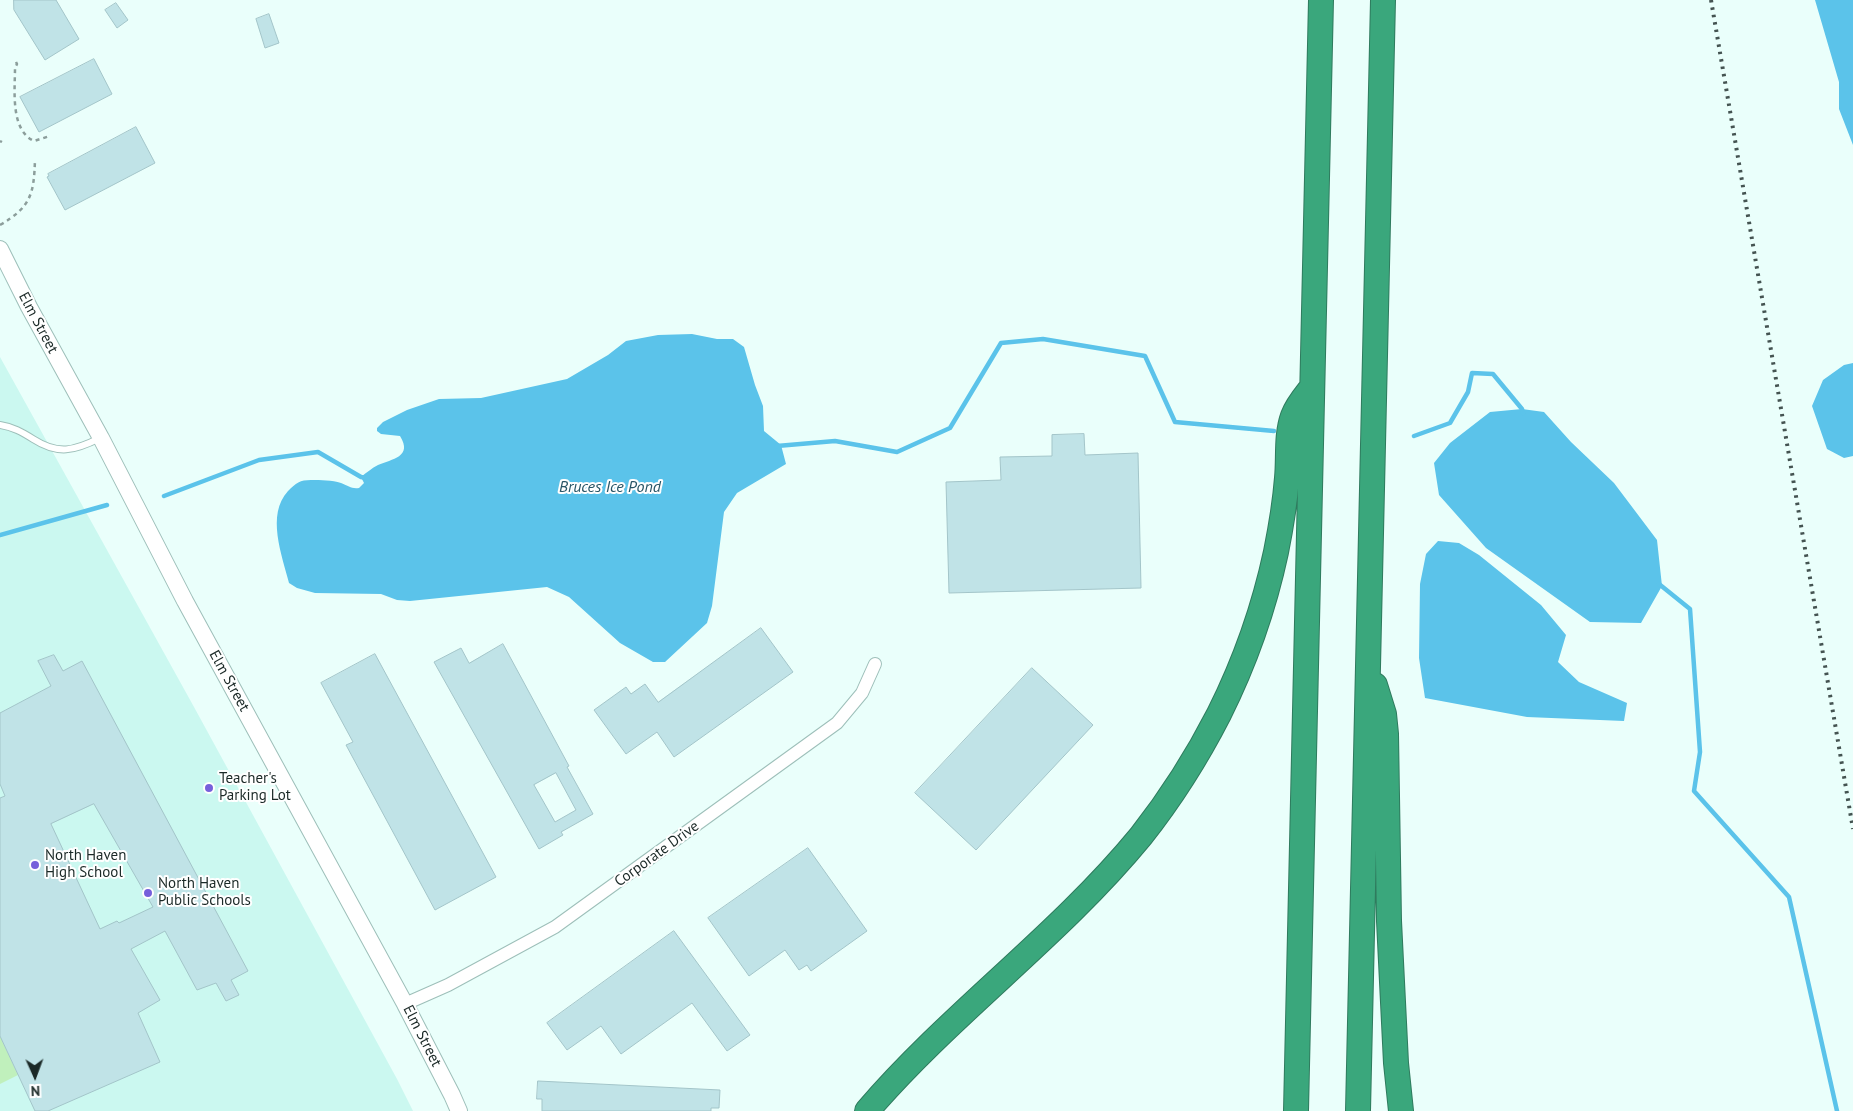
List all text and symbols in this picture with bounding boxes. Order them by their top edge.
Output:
street label: Elm Street [14,289,62,357]
water label: Bruces Ice Pond [559,477,661,497]
street label: Elm Street [205,647,253,715]
place label: Teacher's Parking Lot [219,770,291,805]
marker: Teacher's Parking Lot [203,782,215,794]
street label: Corporate Drive [611,817,703,891]
place label: North Haven High School [45,847,126,882]
marker: North Haven High School [29,859,41,871]
place label: North Haven Public Schools [158,875,251,910]
marker: North Haven Public Schools [142,887,154,899]
street label: Elm Street [399,1002,445,1070]
north arrow [10,1051,60,1101]
text: N [31,1082,40,1100]

